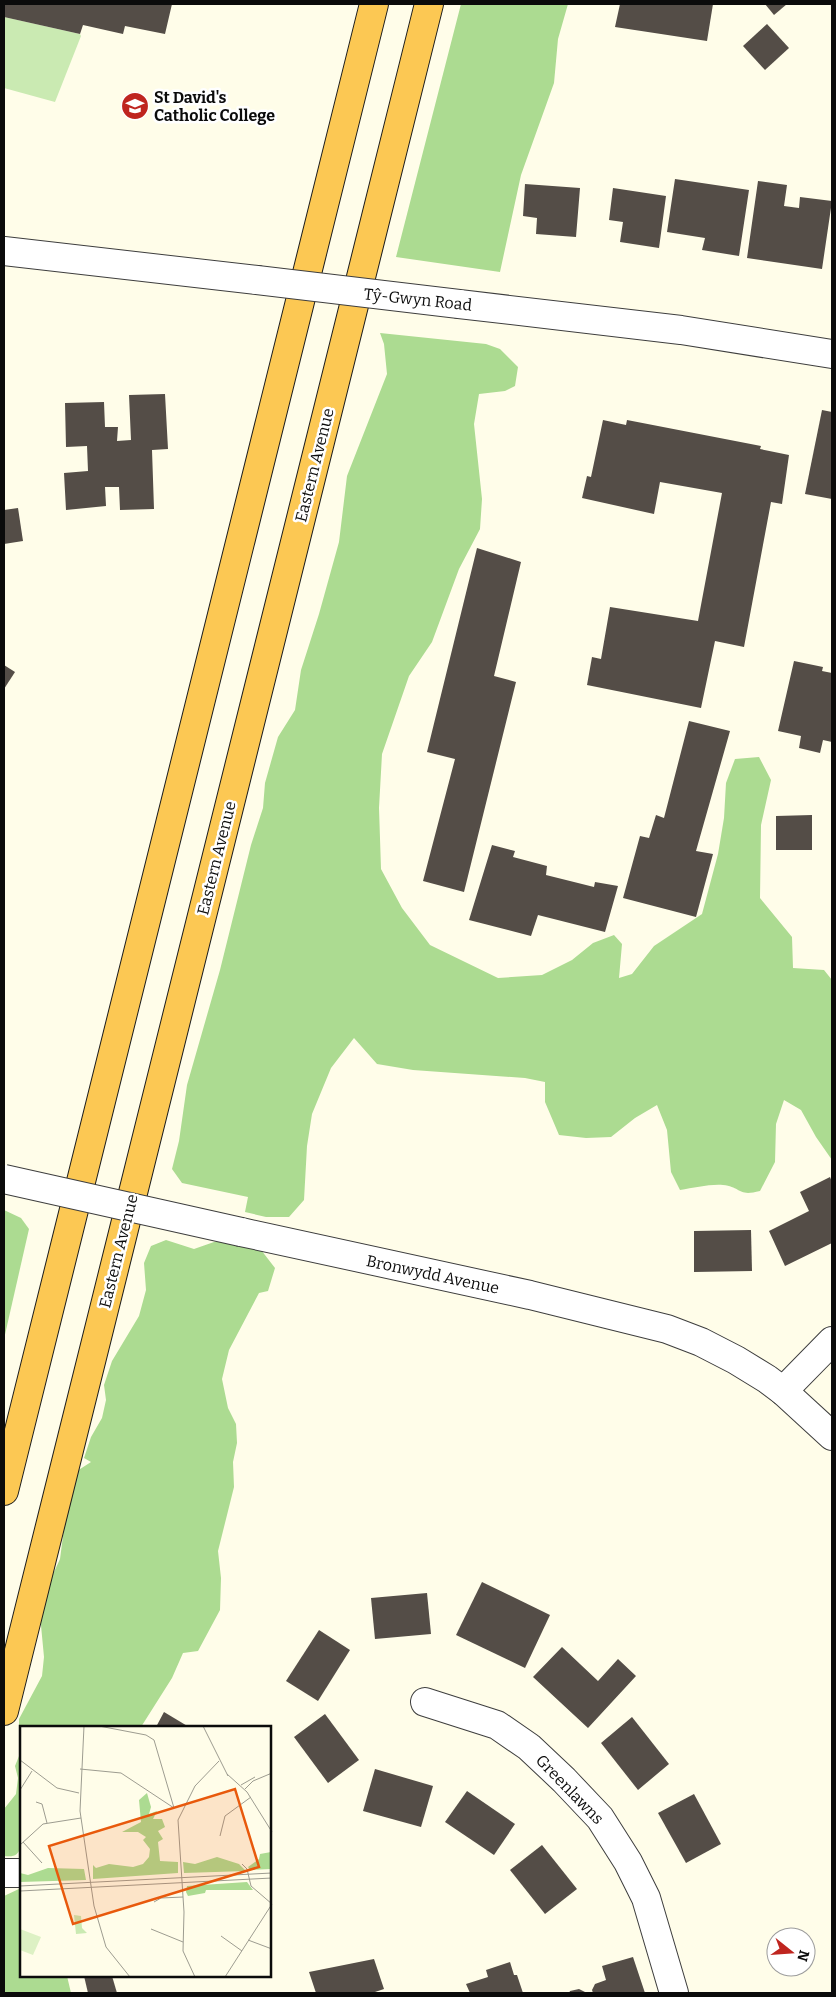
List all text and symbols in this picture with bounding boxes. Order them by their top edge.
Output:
place label: St David's Catholic College [154,88,275,125]
school or university icon: St David's Catholic College [120,91,150,121]
street label: Tŷ-Gwyn Road [363,284,473,315]
street label: Eastern Avenue [291,406,338,524]
street label: Eastern Avenue [193,799,240,917]
street label: Eastern Avenue [95,1192,142,1310]
street label: Bronwydd Avenue [365,1251,501,1298]
inset map [20,1726,271,1977]
street label: Greenlawns [532,1751,608,1828]
north arrow [766,1927,816,1977]
text: N [793,1948,813,1963]

